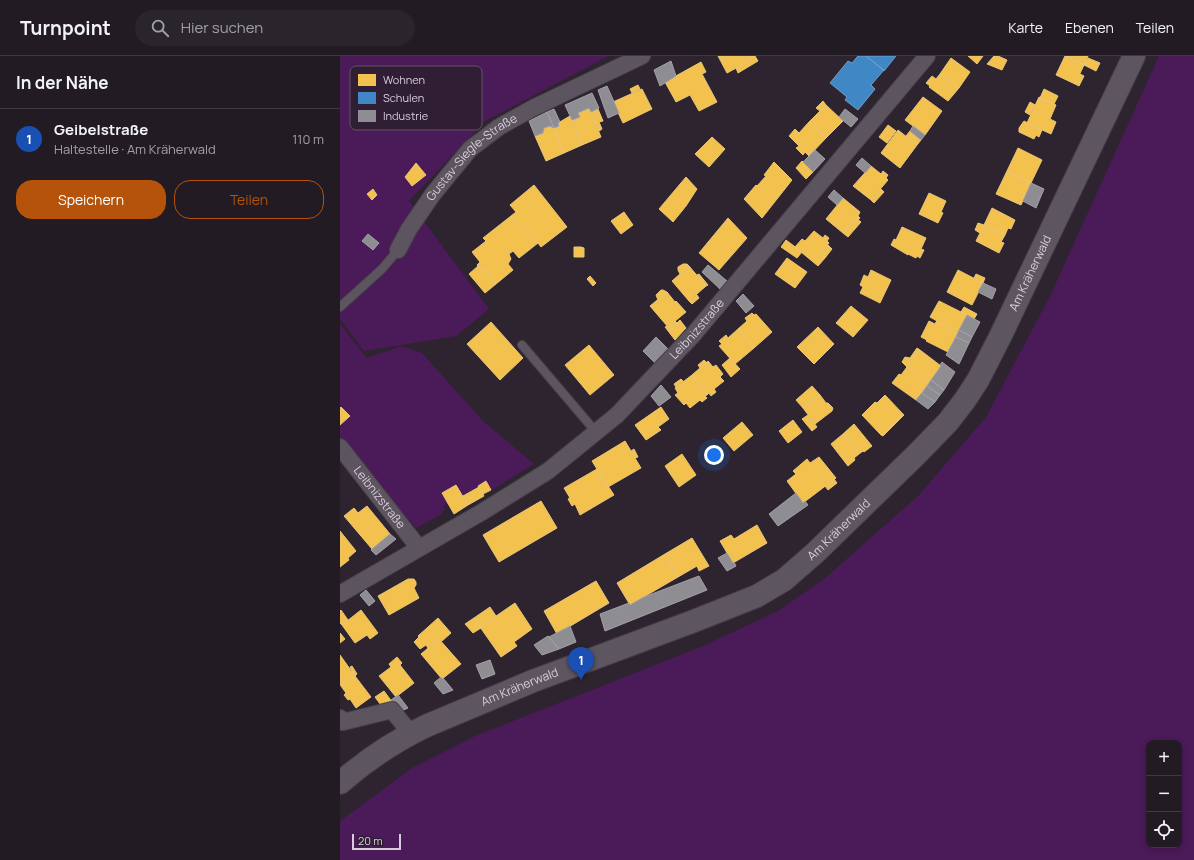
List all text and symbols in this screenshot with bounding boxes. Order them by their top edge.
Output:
search box [135,10,415,46]
text: Turnpoint [20,15,111,41]
icon: search [149,17,171,39]
text: Hier suchen [181,17,263,38]
text: Karte [1008,18,1043,37]
text: Ebenen [1065,18,1114,37]
text: Teilen [1136,18,1174,37]
legend [350,66,482,130]
text: In der Nähe [16,71,109,94]
text: Wohnen [383,72,425,87]
text: Schulen [383,90,424,105]
text: Industrie [383,108,429,123]
street label: Gustav-Siegle-Straße [422,110,520,204]
text: Geibelstraße [54,119,148,140]
text: 1 [26,130,32,148]
text: 110 m [292,130,324,148]
text: Haltestelle · Am Kräherwald [54,140,216,158]
button: Speichern [16,180,166,219]
button: Teilen [174,180,324,219]
street label: Am Kräherwald [1005,232,1055,314]
street label: Leibnizstraße [665,295,728,363]
your location [704,445,724,465]
street label: Leibnizstraße [350,462,410,532]
street label: Am Kräherwald [803,495,874,564]
pin: 1 [568,647,594,680]
street label: Am Kräherwald [478,663,561,710]
map controls [1146,740,1182,848]
button: + [1146,740,1182,776]
button: − [1146,776,1182,812]
button: locate [1146,812,1182,848]
scale bar [352,832,401,851]
text: 20 m [358,833,383,848]

